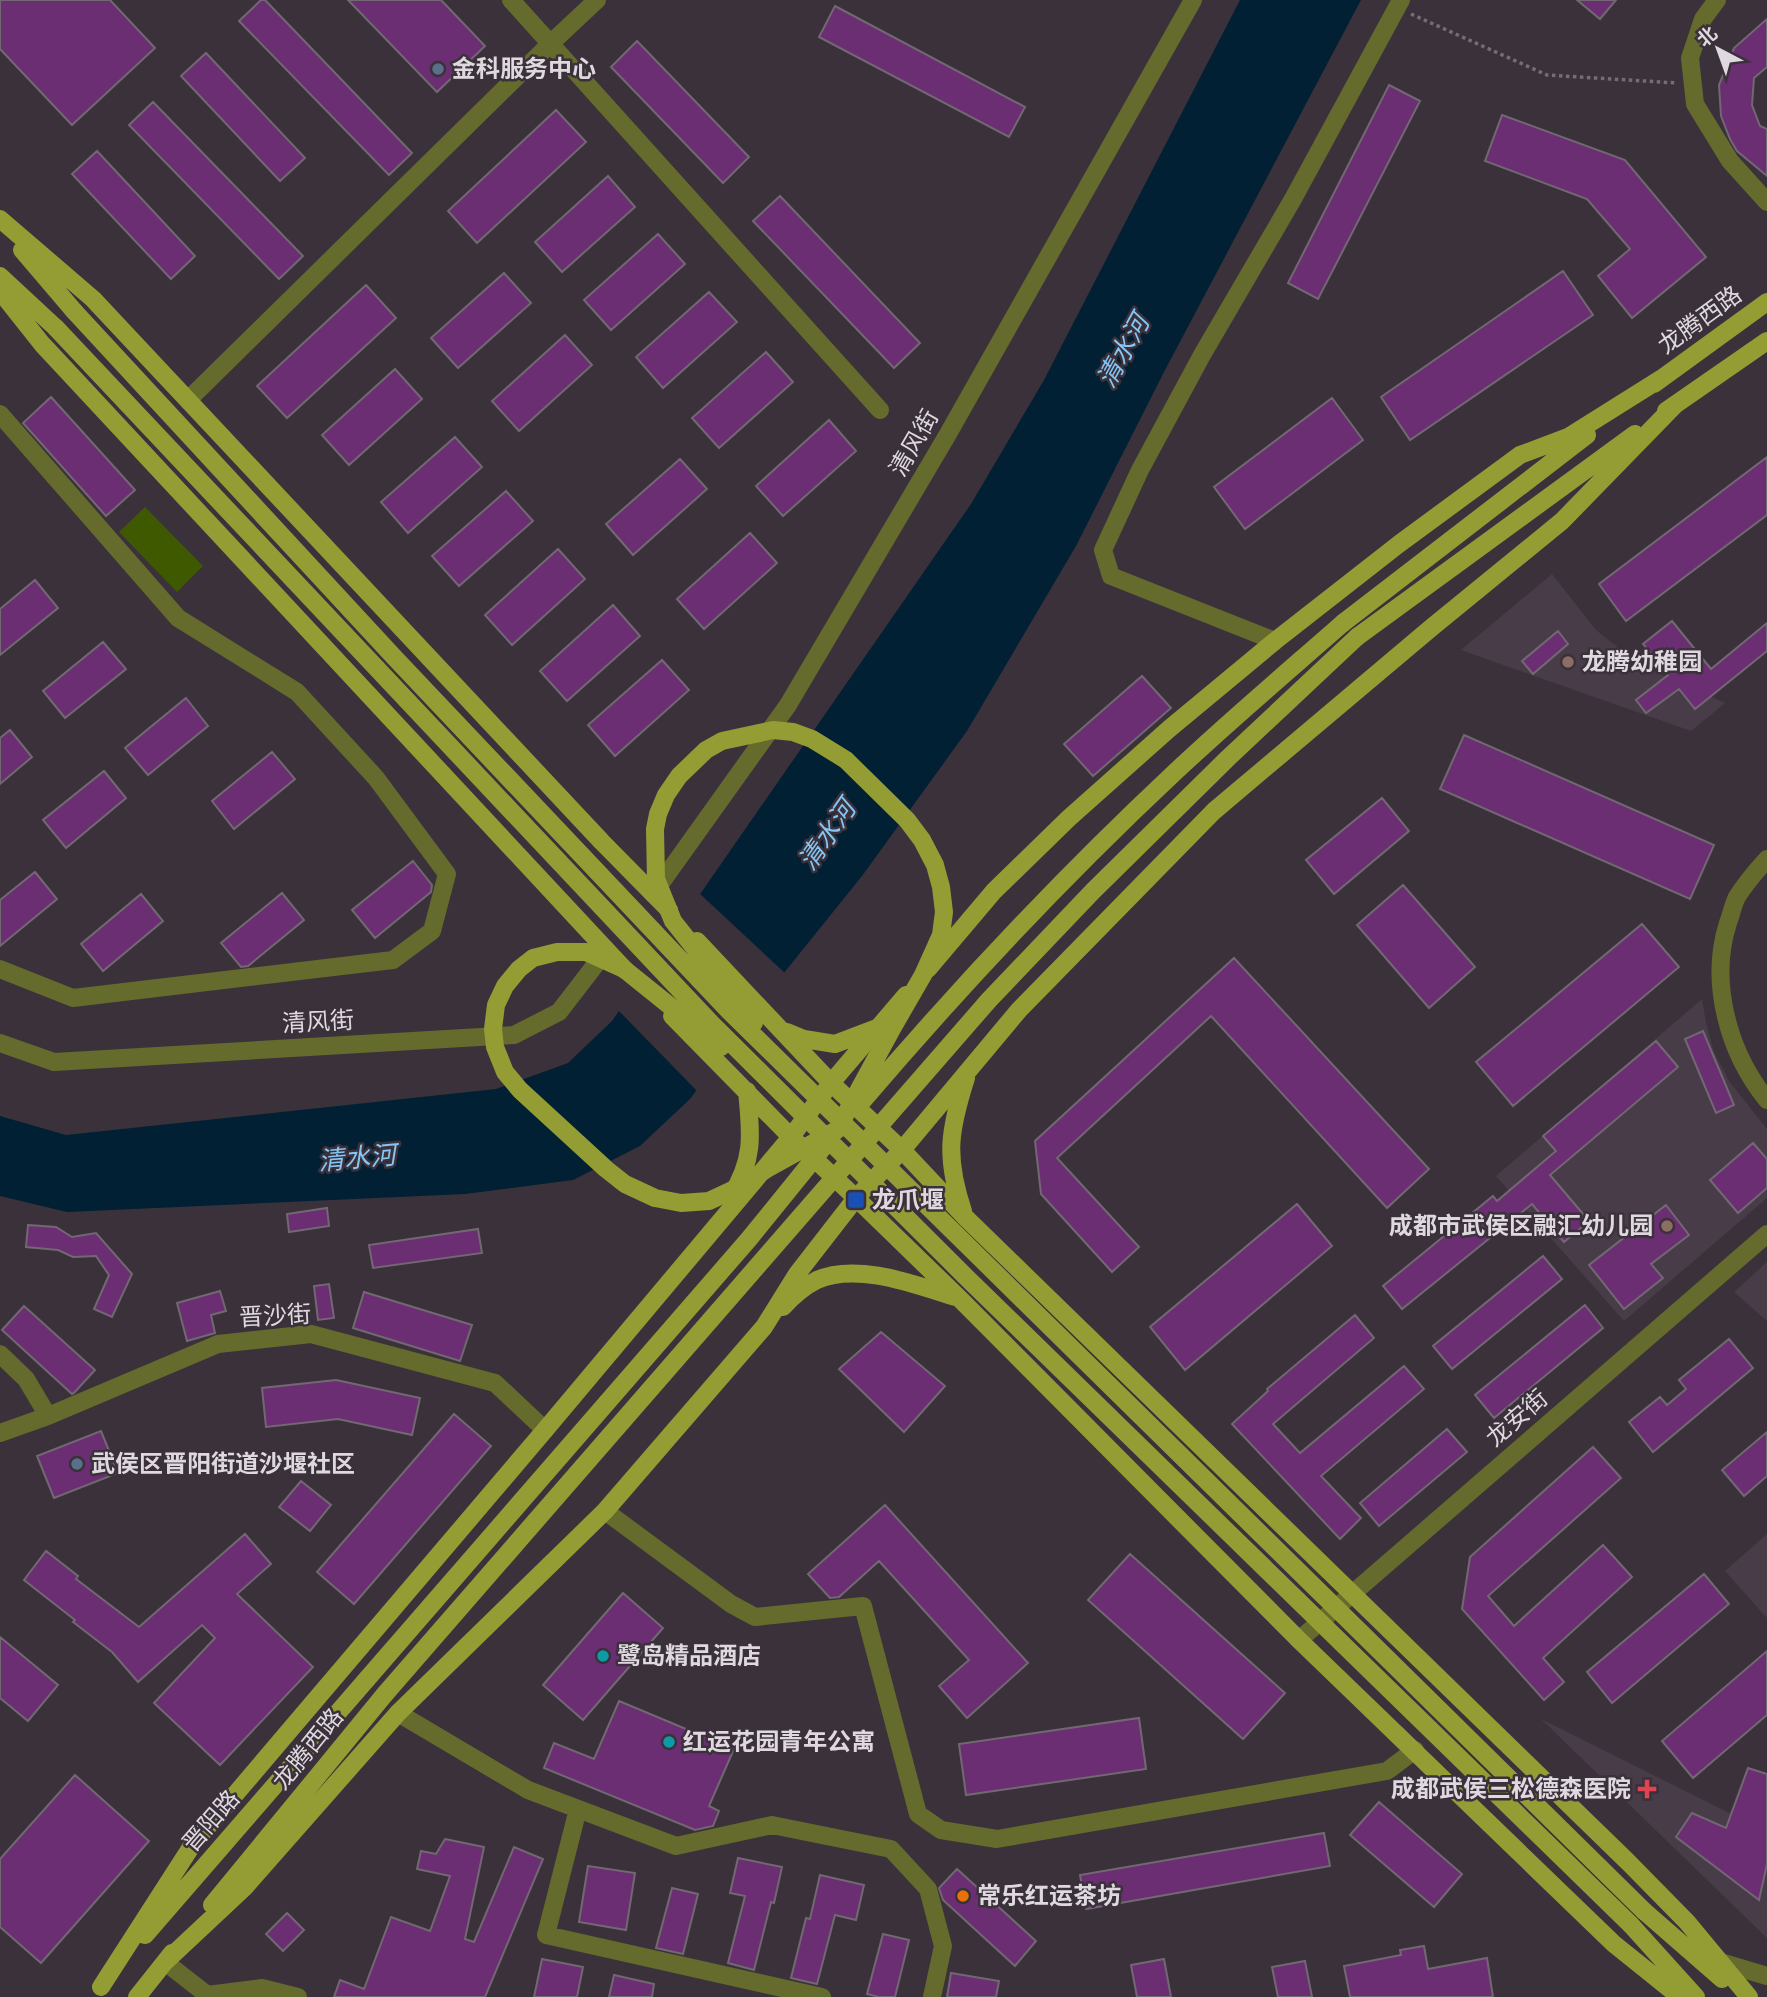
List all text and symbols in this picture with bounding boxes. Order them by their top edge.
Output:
north arrow [1683,14,1753,84]
text: 北 [1693,22,1722,51]
place label: 金科服务中心 [452,55,596,83]
marker: 金科服务中心 [430,61,446,77]
street label: 龙腾西路 [1653,280,1747,360]
water label: 清水河 [1091,305,1158,393]
street label: 清风街 [884,405,944,481]
place label: 龙腾幼稚园 [1582,648,1702,676]
marker: 龙腾幼稚园 [1560,654,1576,670]
water label: 清水河 [792,790,865,876]
street label: 清风街 [281,1006,355,1038]
water label: 清水河 [317,1139,402,1177]
place label: 龙爪堰 [872,1186,944,1214]
marker: 龙爪堰 [846,1190,866,1210]
place label: 成都市武侯区融汇幼儿园 [1389,1212,1653,1240]
marker: 成都市武侯区融汇幼儿园 [1659,1218,1675,1234]
street label: 晋沙街 [238,1300,312,1332]
street label: 龙安街 [1481,1384,1553,1452]
place label: 武侯区晋阳街道沙堰社区 [91,1450,355,1478]
marker: 武侯区晋阳街道沙堰社区 [69,1456,85,1472]
place label: 鹭岛精品酒店 [617,1642,761,1670]
marker: 鹭岛精品酒店 [595,1648,611,1664]
street label: 龙腾西路 [267,1703,349,1795]
place label: 红运花园青年公寓 [683,1728,875,1756]
marker: 红运花园青年公寓 [661,1734,677,1750]
place label: 成都武侯三松德森医院 [1391,1775,1631,1803]
marker: 成都武侯三松德森医院 [1637,1779,1657,1799]
street label: 晋阳路 [177,1785,245,1857]
place label: 常乐红运茶坊 [977,1882,1121,1910]
marker: 常乐红运茶坊 [955,1888,971,1904]

